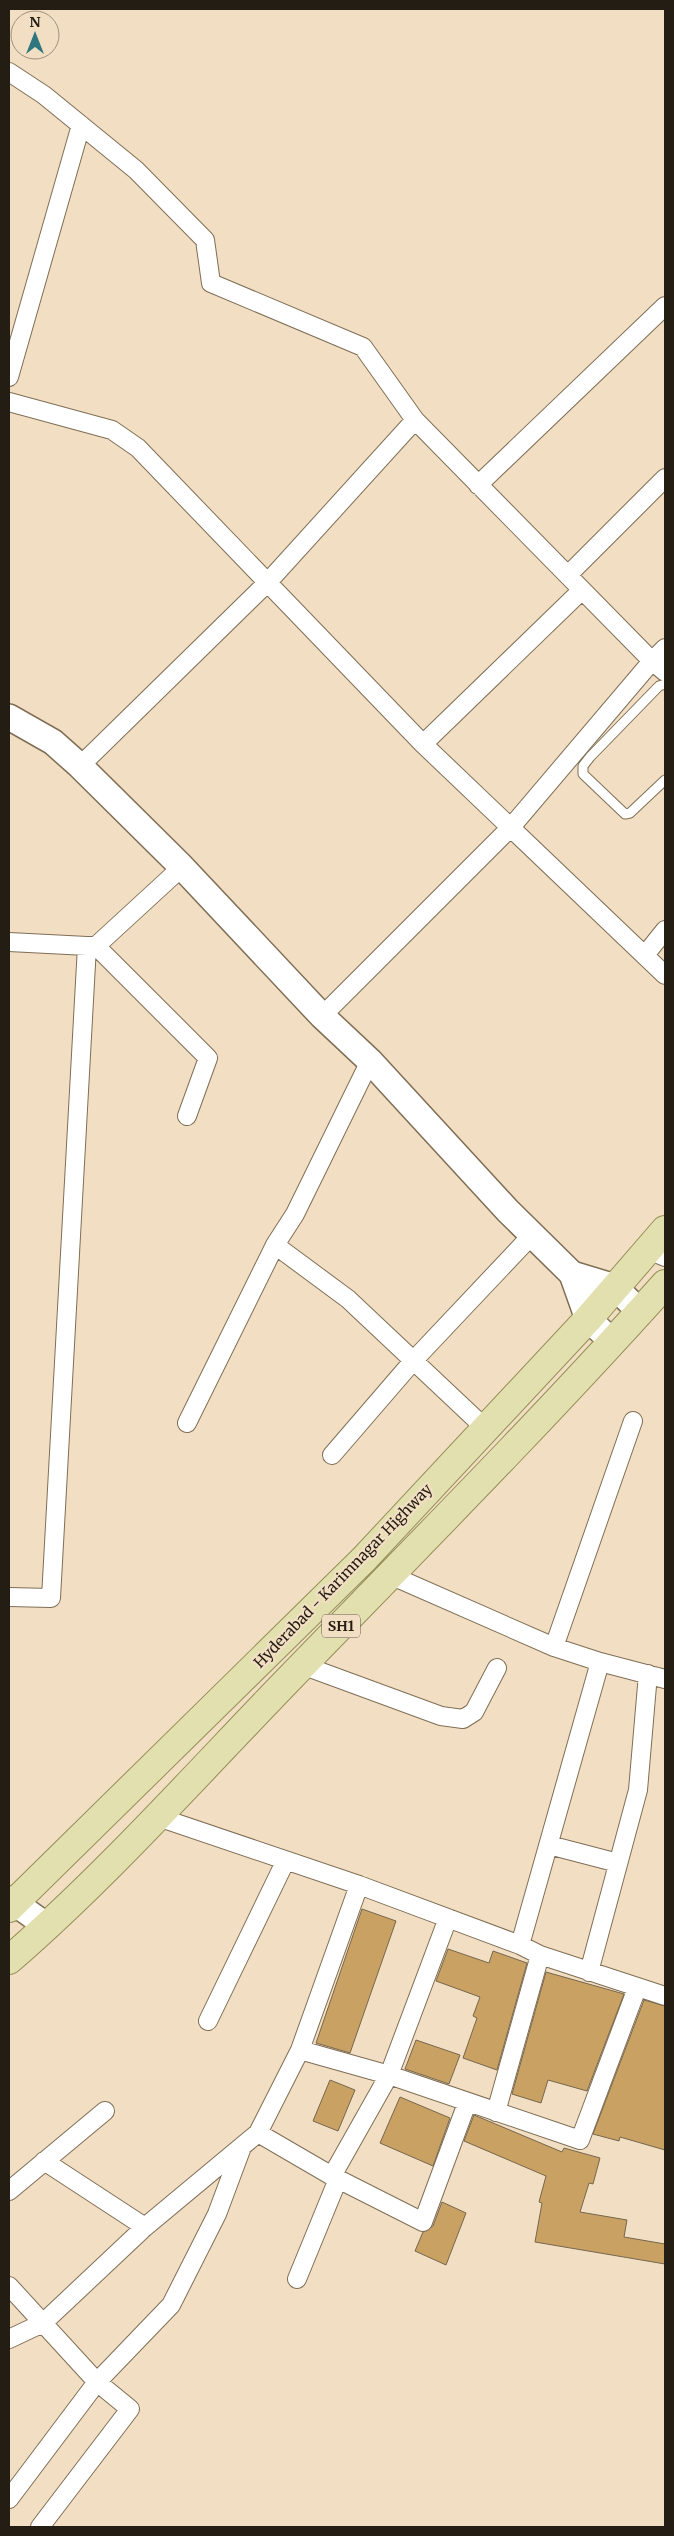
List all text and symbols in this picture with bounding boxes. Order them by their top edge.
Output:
north arrow [10,10,60,60]
text: N [29,13,41,31]
street label: Hyderabad - Karimnagar Highway [249,1479,436,1672]
road number: SH1 [322,1614,360,1638]

